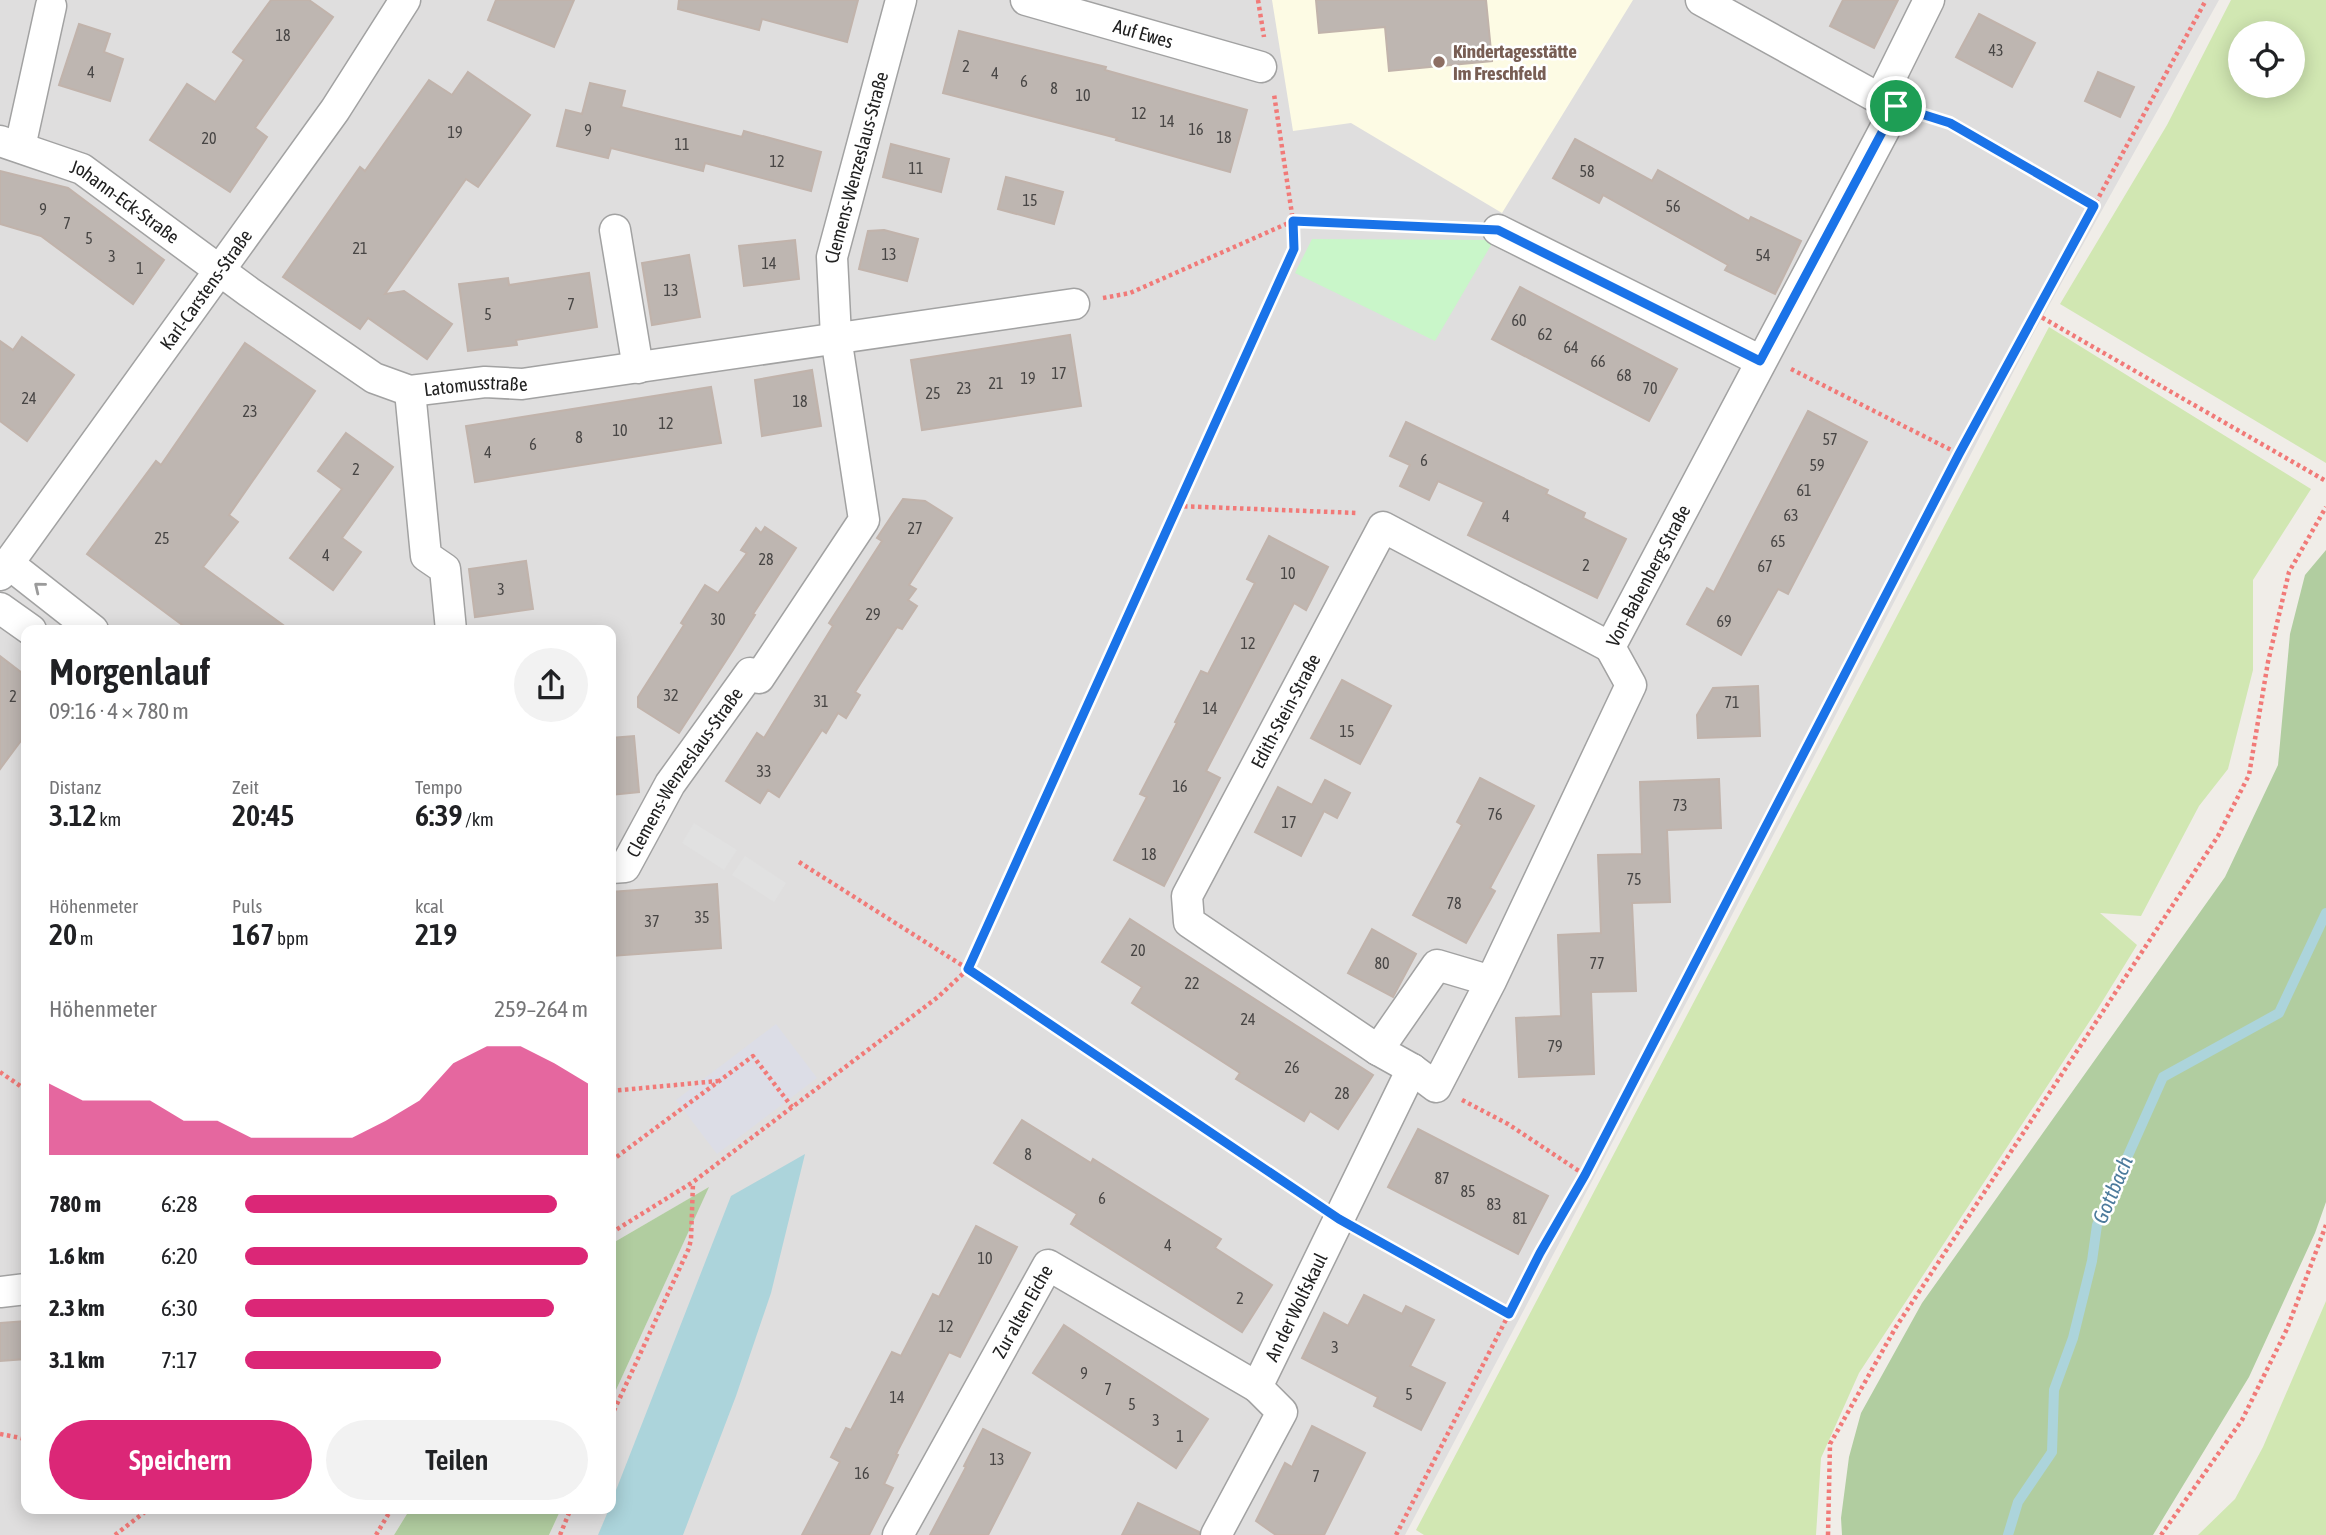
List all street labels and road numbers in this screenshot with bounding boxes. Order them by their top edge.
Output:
street label: Auf Ewes [1111,15,1176,52]
street label: Clemens-Wenzeslaus-Straße [821,69,892,264]
street label: Johann-Eck-Straße [68,155,184,248]
street label: Karl-Carstens-Straße [155,225,256,354]
street label: Latomusstraße [423,371,529,400]
street label: Von-Babenberg-Straße [1601,501,1694,650]
street label: Edith-Stein-Straße [1246,650,1325,772]
street label: Clemens-Wenzeslaus-Straße [622,683,747,861]
street label: An der Wolfskaul [1260,1249,1332,1365]
street label: Zur alten Eiche [988,1261,1057,1362]

